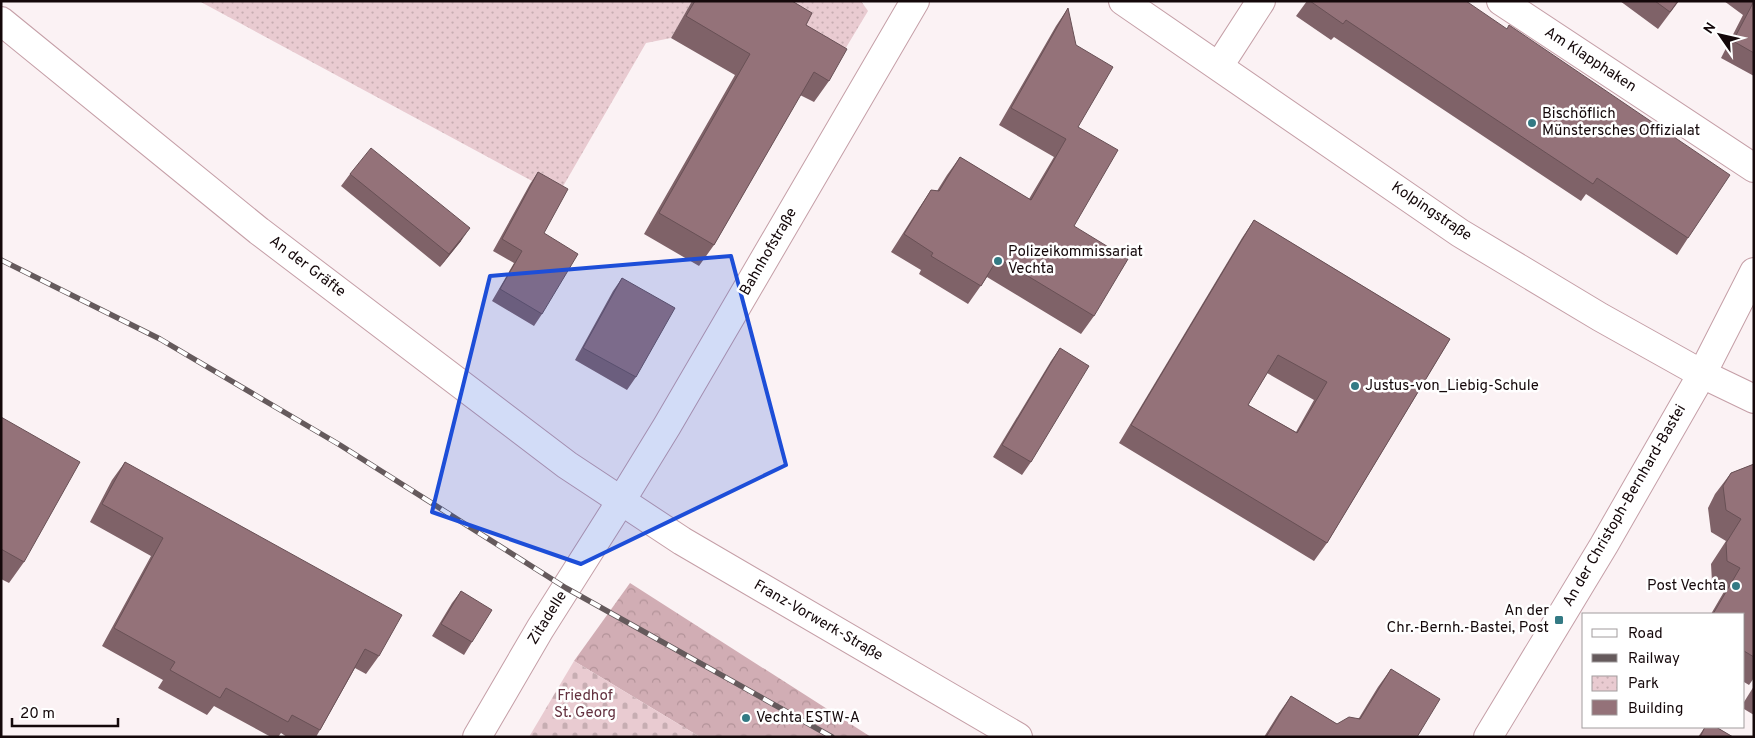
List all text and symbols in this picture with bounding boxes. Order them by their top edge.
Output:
north arrow [1695,10,1745,60]
text: N [1701,20,1720,37]
street label: Am Klapphaken [1540,23,1640,97]
place label: Bischöflich Münstersches Offizialat [1542,105,1700,141]
marker: Bischöflich Münstersches Offizialat [1526,117,1538,129]
street label: Kolpingstraße [1387,178,1475,246]
street label: Bahnhofstraße [736,205,802,299]
street label: An der Gräfte [265,232,349,302]
place label: Polizeikommissariat Vechta [1008,243,1143,279]
marker: Polizeikommissariat Vechta [992,255,1004,267]
place label: Justus-von_Liebig-Schule [1365,377,1539,396]
marker: Justus-von_Liebig-Schule [1349,380,1361,392]
street label: An der Christoph-Bernhard-Bastei [1559,401,1691,611]
street label: Franz-Vorwerk-Straße [750,576,886,666]
place label: Post Vechta [1647,577,1726,596]
marker: Post Vechta [1730,580,1742,592]
street label: Zitadelle [524,588,572,648]
place label: An der Chr.-Bernh.-Bastei, Post [1387,602,1549,638]
legend [1582,613,1745,728]
marker: An der Chr.-Bernh.-Bastei, Post [1553,614,1565,626]
text: Road [1628,625,1663,644]
text: Railway [1628,650,1680,669]
text: Park [1628,675,1659,694]
park label: Friedhof St. Georg [554,687,616,723]
scale bar [12,696,119,728]
text: Building [1628,700,1683,719]
text: 20 m [20,705,55,724]
place label: Vechta ESTW-A [756,709,860,728]
marker: Vechta ESTW-A [740,712,752,724]

